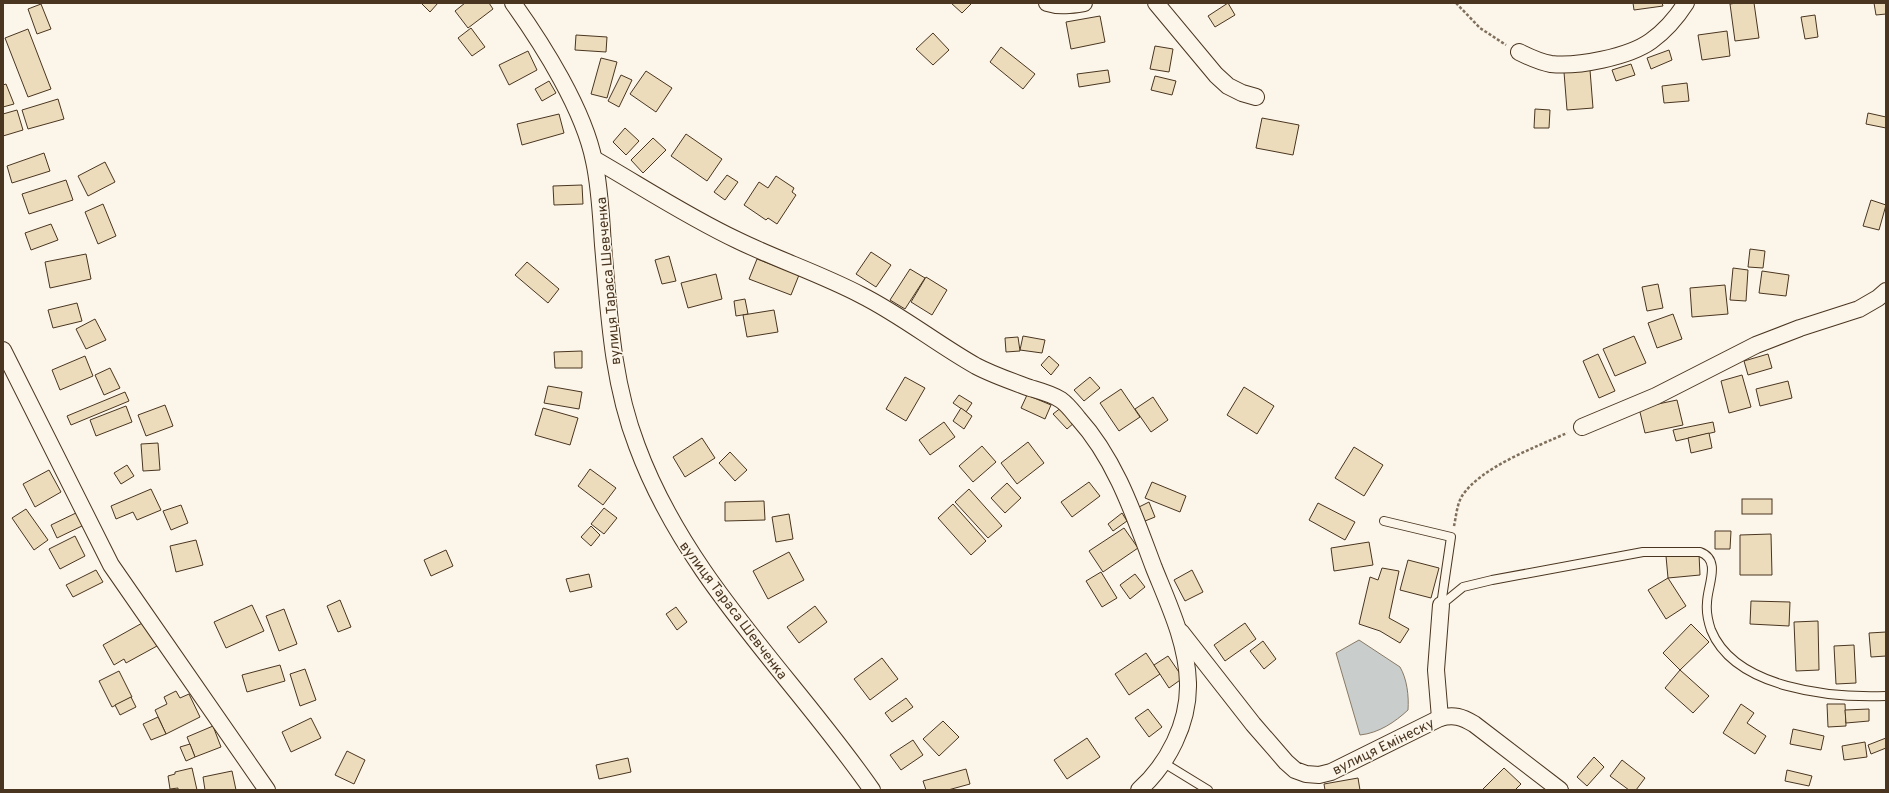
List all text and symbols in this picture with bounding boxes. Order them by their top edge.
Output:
street label: вулиця Тараса Шевченка [594,196,625,366]
street label: вулиця Тараса Шевченка [675,538,790,683]
street label: вулиця Емінеску [1330,715,1437,779]

